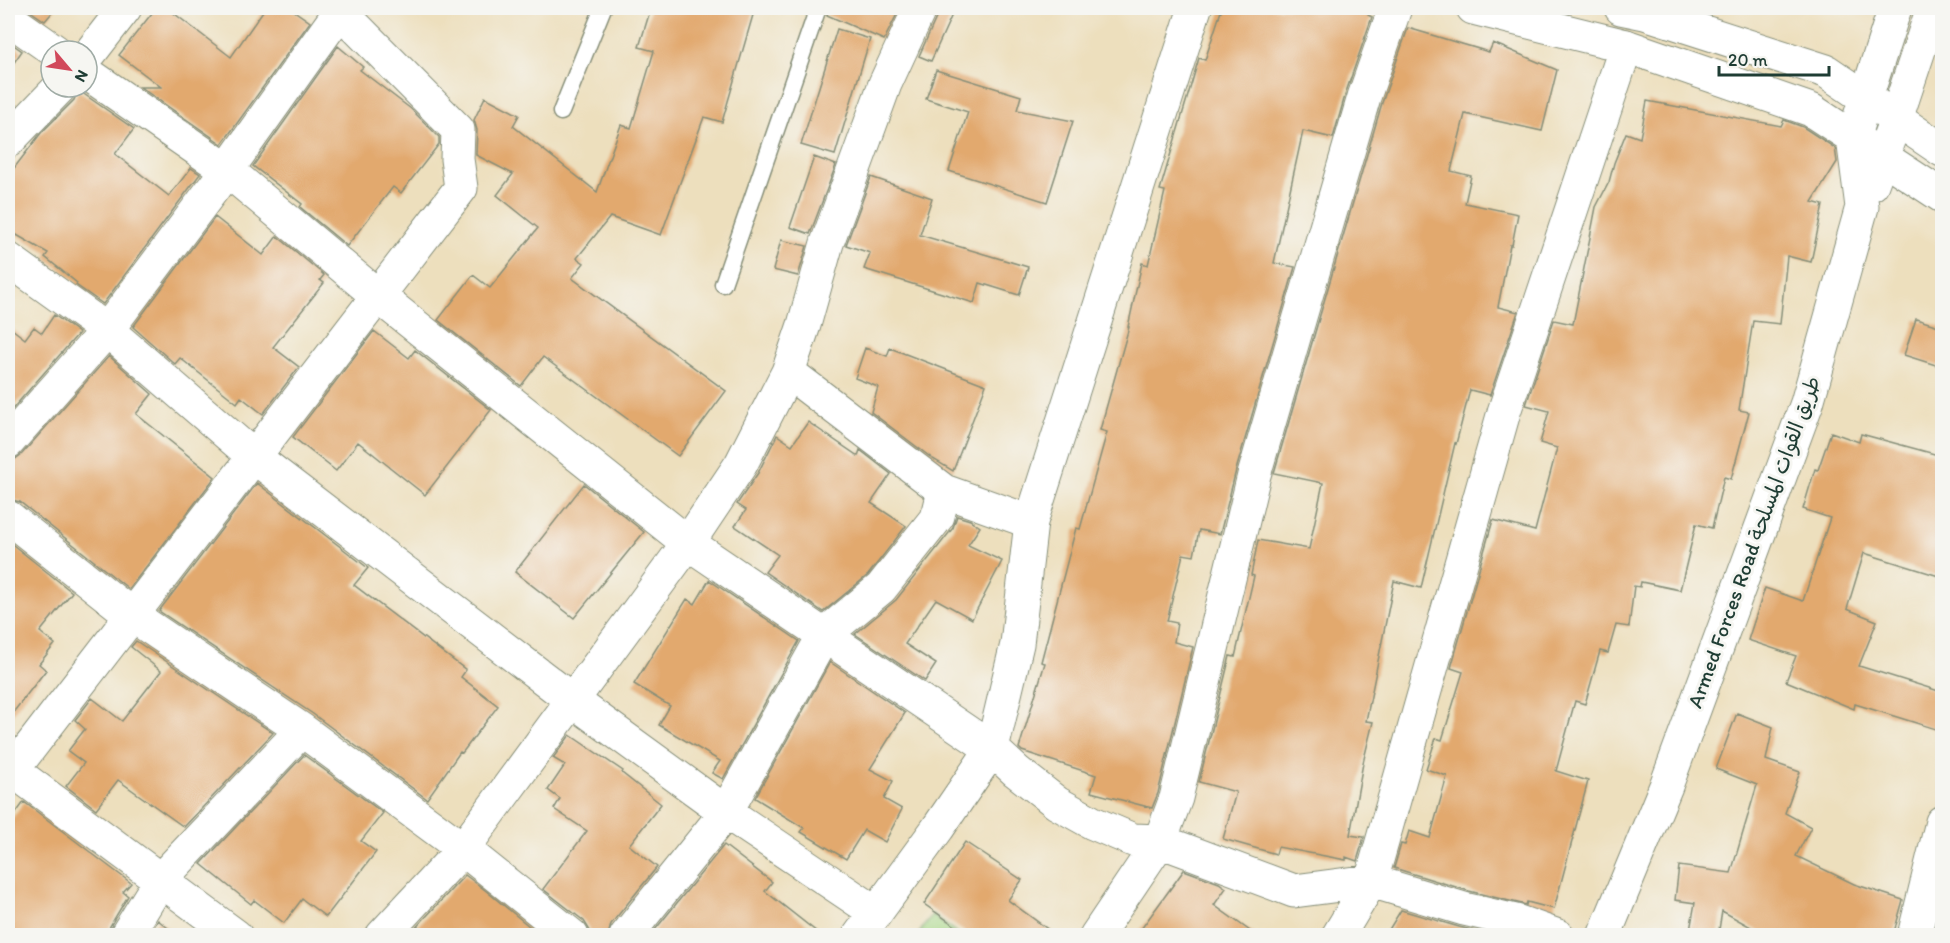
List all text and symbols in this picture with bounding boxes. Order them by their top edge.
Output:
north arrow [39,39,99,99]
scale bar [1719,39,1828,77]
text: 20 m [1728,49,1768,71]
text: N [71,67,93,85]
street label: Armed Forces Road طريق القوات المسلحة [1682,373,1826,711]

